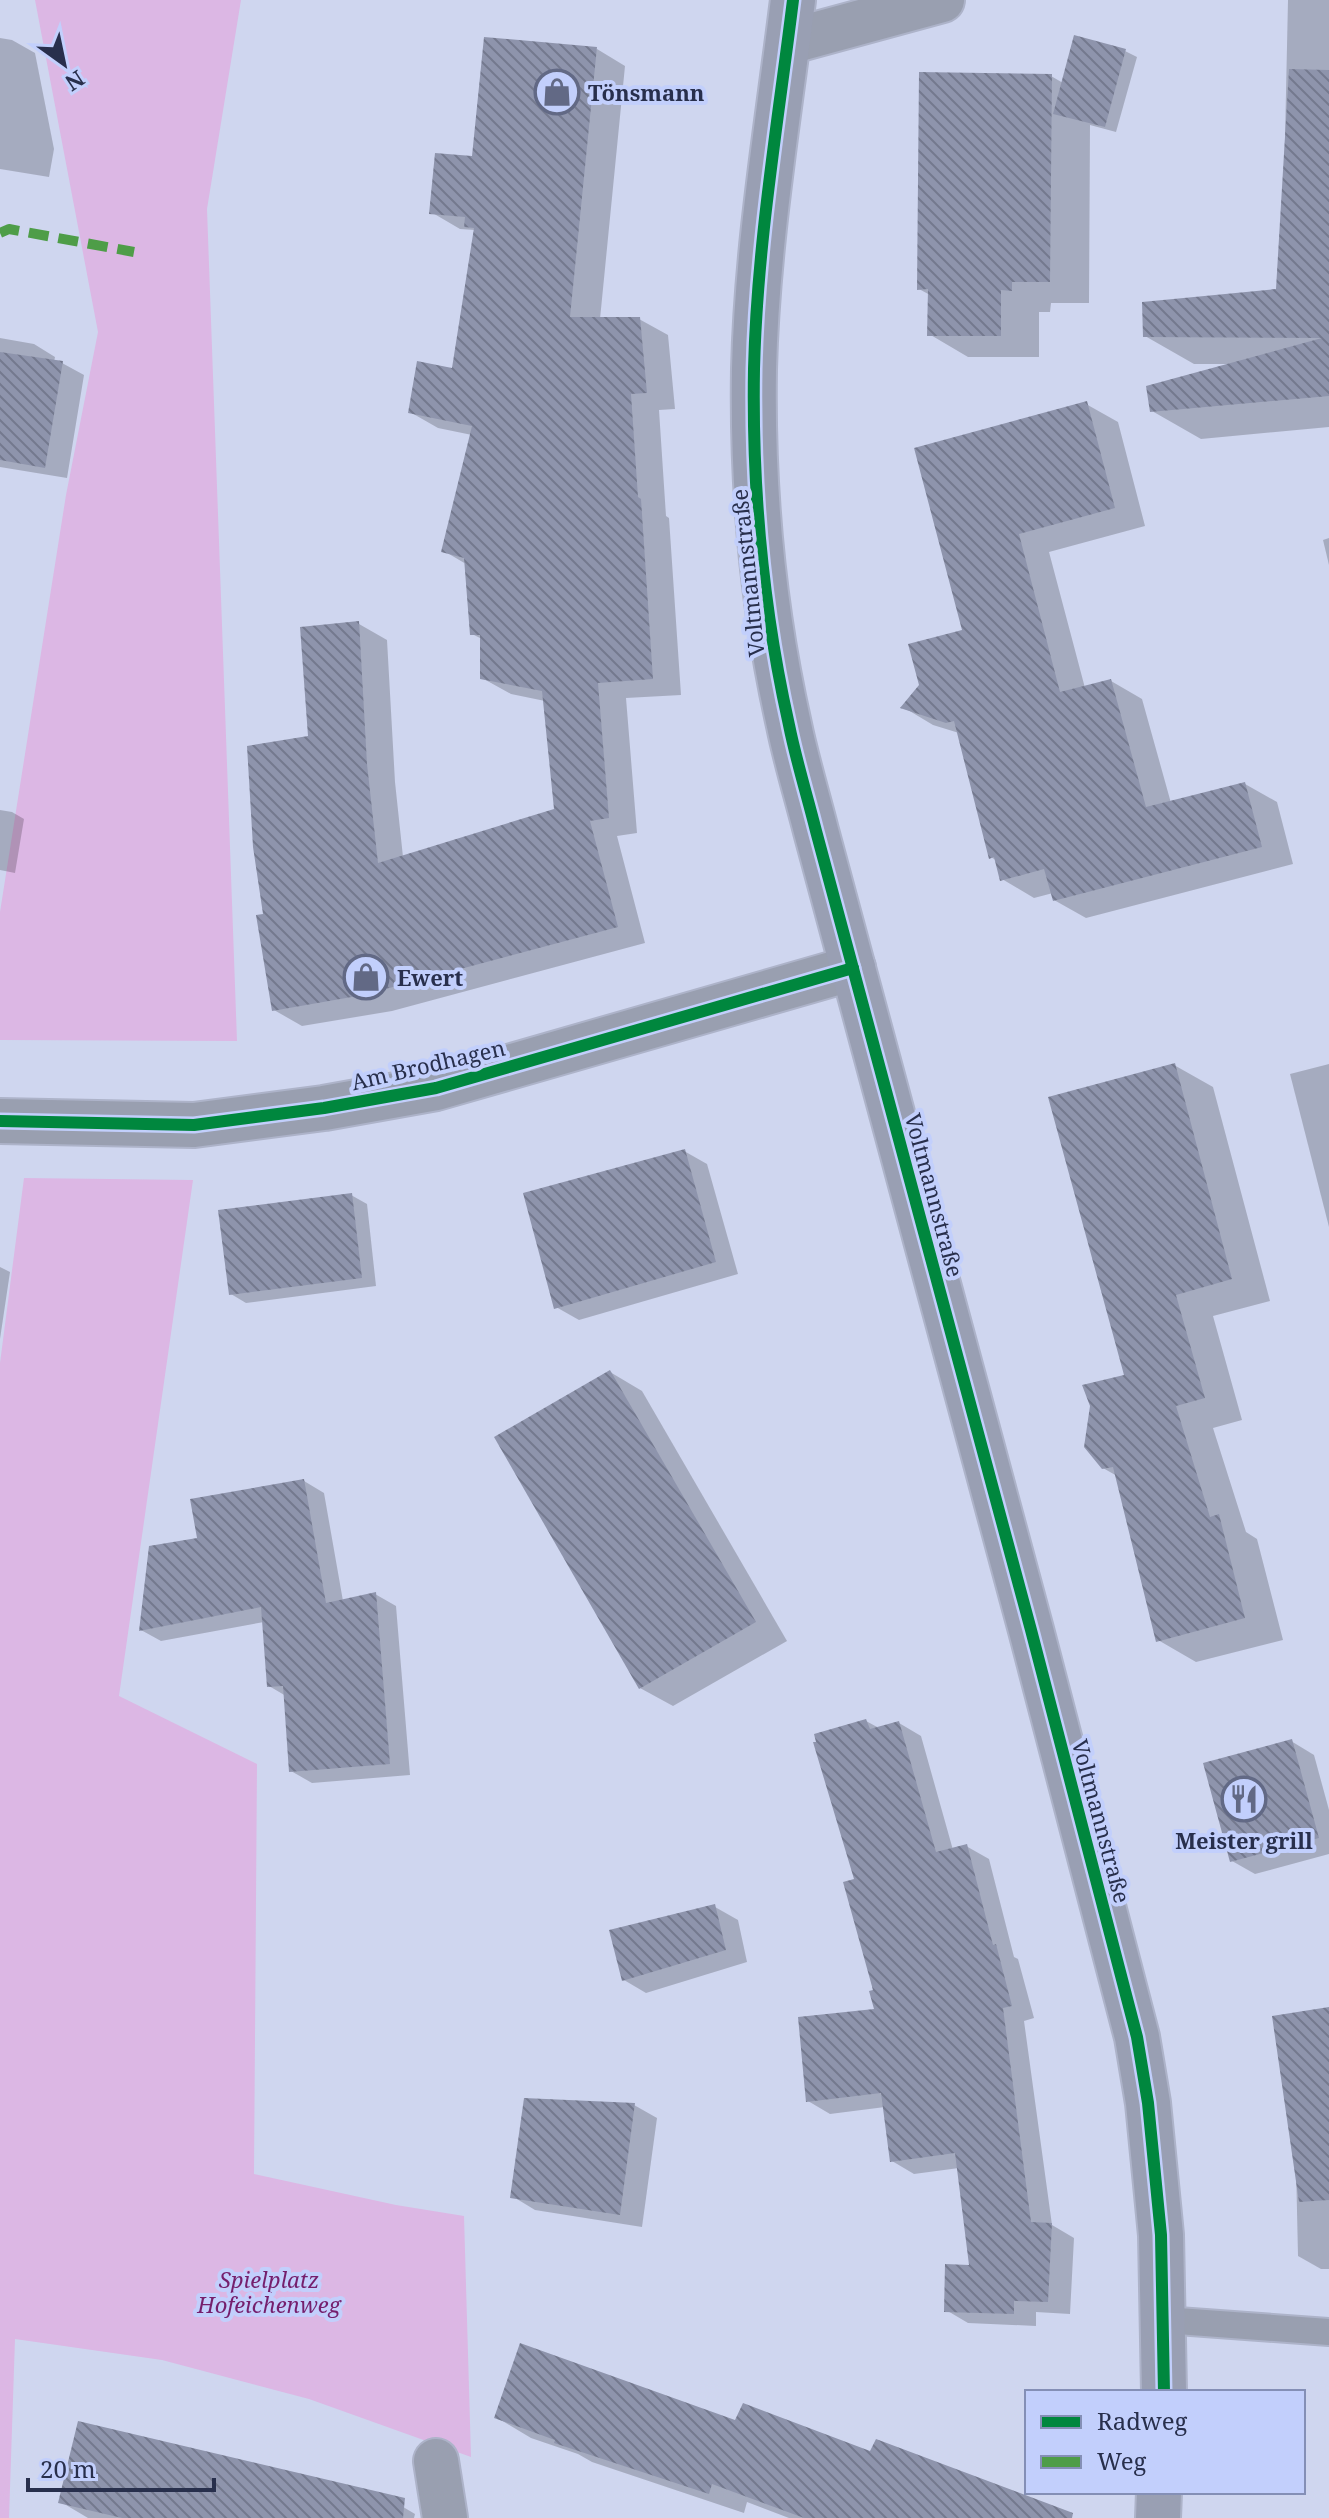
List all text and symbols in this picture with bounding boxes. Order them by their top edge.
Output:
north arrow [24,24,104,104]
text: N [60,64,91,99]
shop icon: Tönsmann [533,68,581,116]
place label: Tönsmann [588,77,705,107]
street label: Voltmannstraße [723,488,771,658]
shop icon: Ewert [342,953,390,1001]
place label: Ewert [397,962,463,992]
street label: Am Brodhagen [348,1032,508,1096]
street label: Voltmannstraße [899,1110,971,1280]
street label: Voltmannstraße [1066,1736,1138,1906]
restaurant icon: Meister grill [1220,1775,1268,1823]
place label: Meister grill [1175,1825,1313,1855]
park label: Spielplatz Hofeichenweg [196,2264,343,2319]
legend [1025,2390,1305,2494]
text: Radweg [1097,2404,1188,2437]
scale bar [28,2442,214,2492]
text: Weg [1097,2444,1147,2477]
text: 20 m [40,2452,96,2485]

